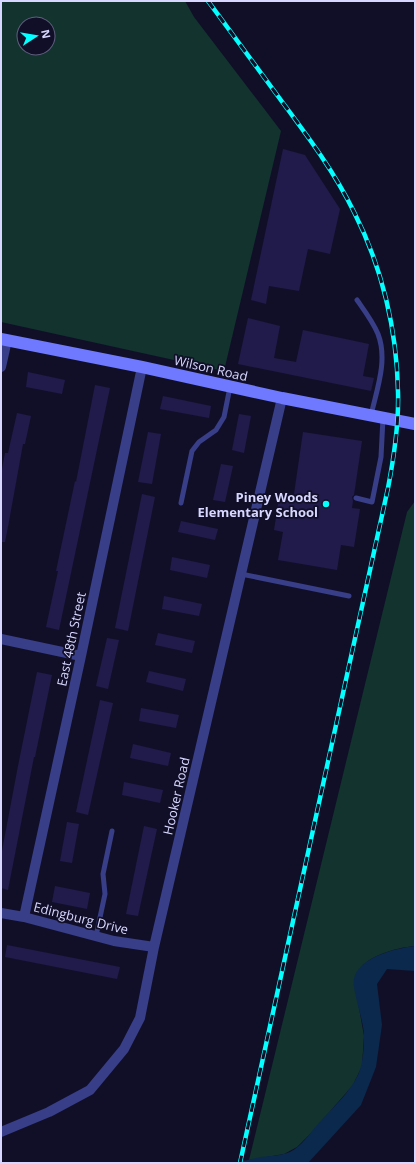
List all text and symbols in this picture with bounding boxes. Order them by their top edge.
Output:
north arrow [16,16,56,56]
text: N [38,28,55,40]
street label: Wilson Road [172,351,250,385]
place label: Piney Woods Elementary School [197,488,318,521]
marker: Piney Woods Elementary School [321,499,331,509]
street label: East 48th Street [52,590,90,688]
street label: Hooker Road [158,755,194,837]
street label: Edingburg Drive [32,898,130,938]

